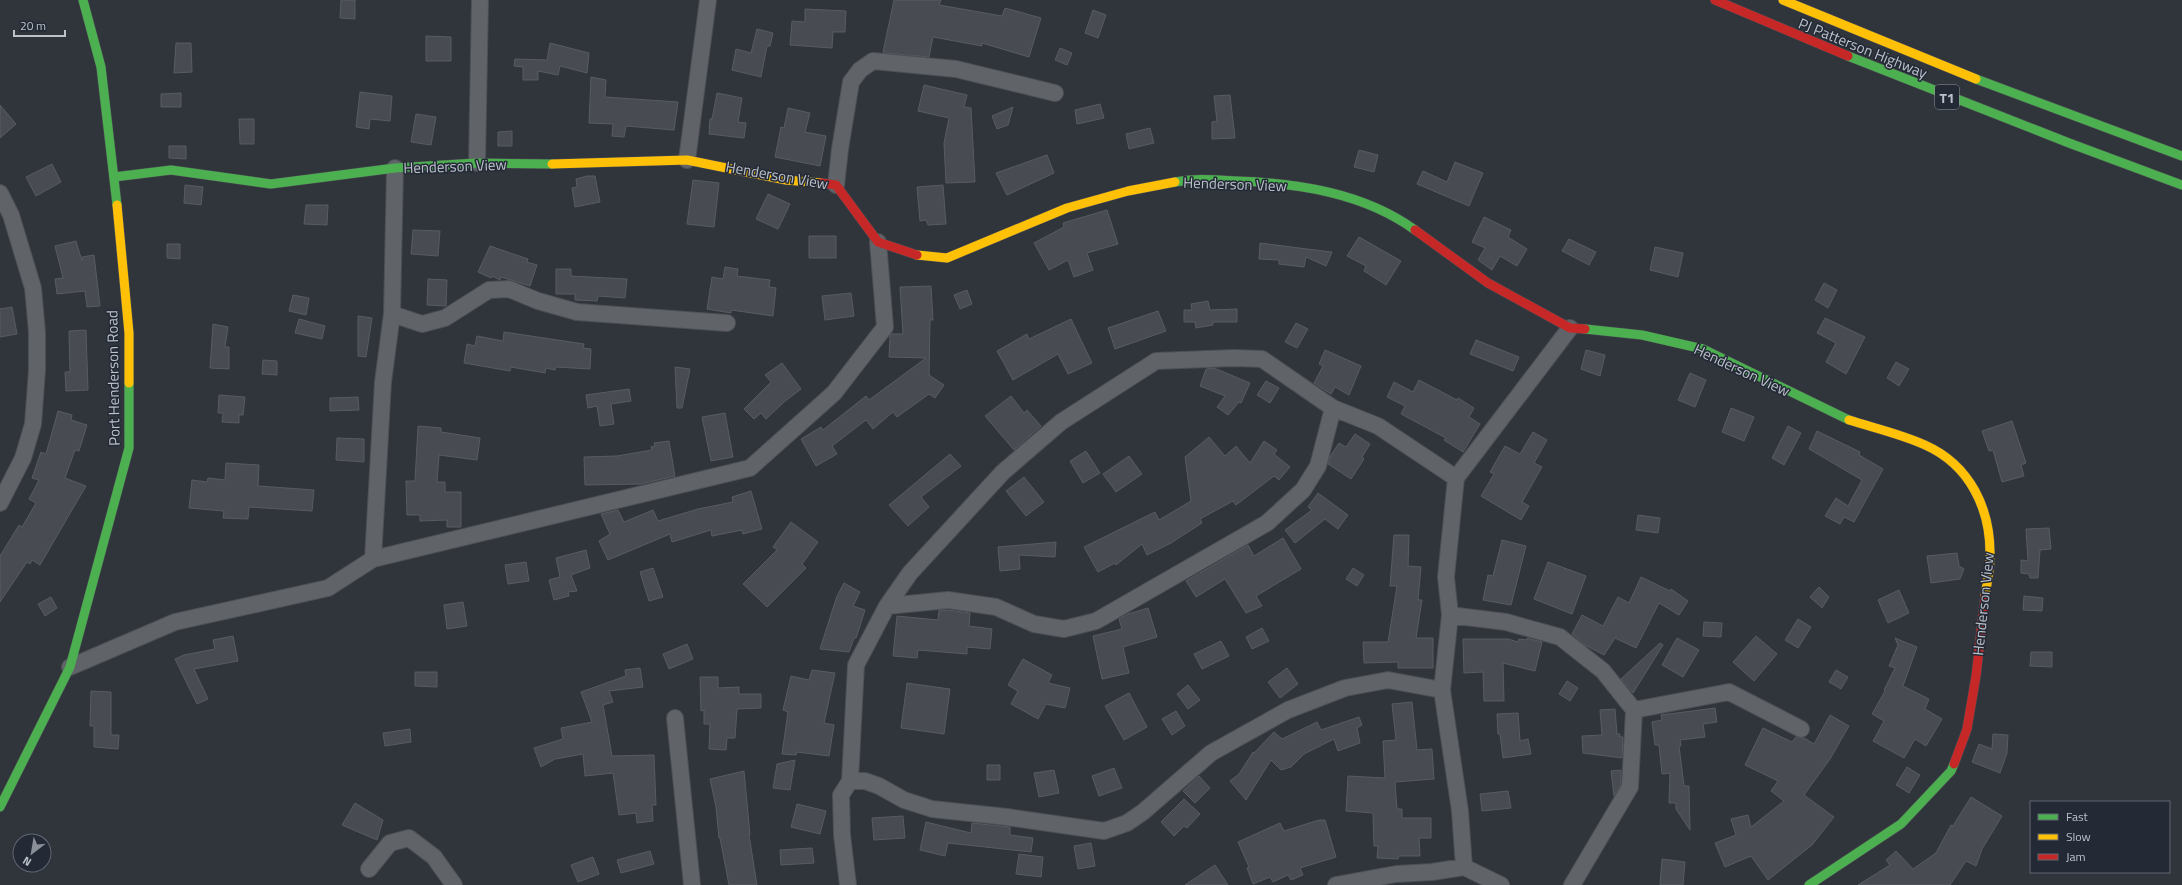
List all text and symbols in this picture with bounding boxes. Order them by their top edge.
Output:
scale bar [14,12,65,38]
street label: PJ Patterson Highway [1795,12,1931,84]
text: 20 m [20,16,46,35]
road number: T1 [1935,85,1959,109]
street label: Henderson View [403,153,507,179]
street label: Henderson View [724,155,830,195]
street label: Henderson View [1183,171,1287,197]
street label: Port Henderson Road [100,310,126,446]
street label: Henderson View [1690,338,1794,402]
street label: Henderson View [1966,551,2000,657]
legend [2030,801,2170,873]
text: Fast [2066,807,2089,826]
text: Slow [2066,827,2091,846]
north arrow [12,833,52,873]
text: Jam [2066,847,2086,866]
text: N [19,853,34,870]

